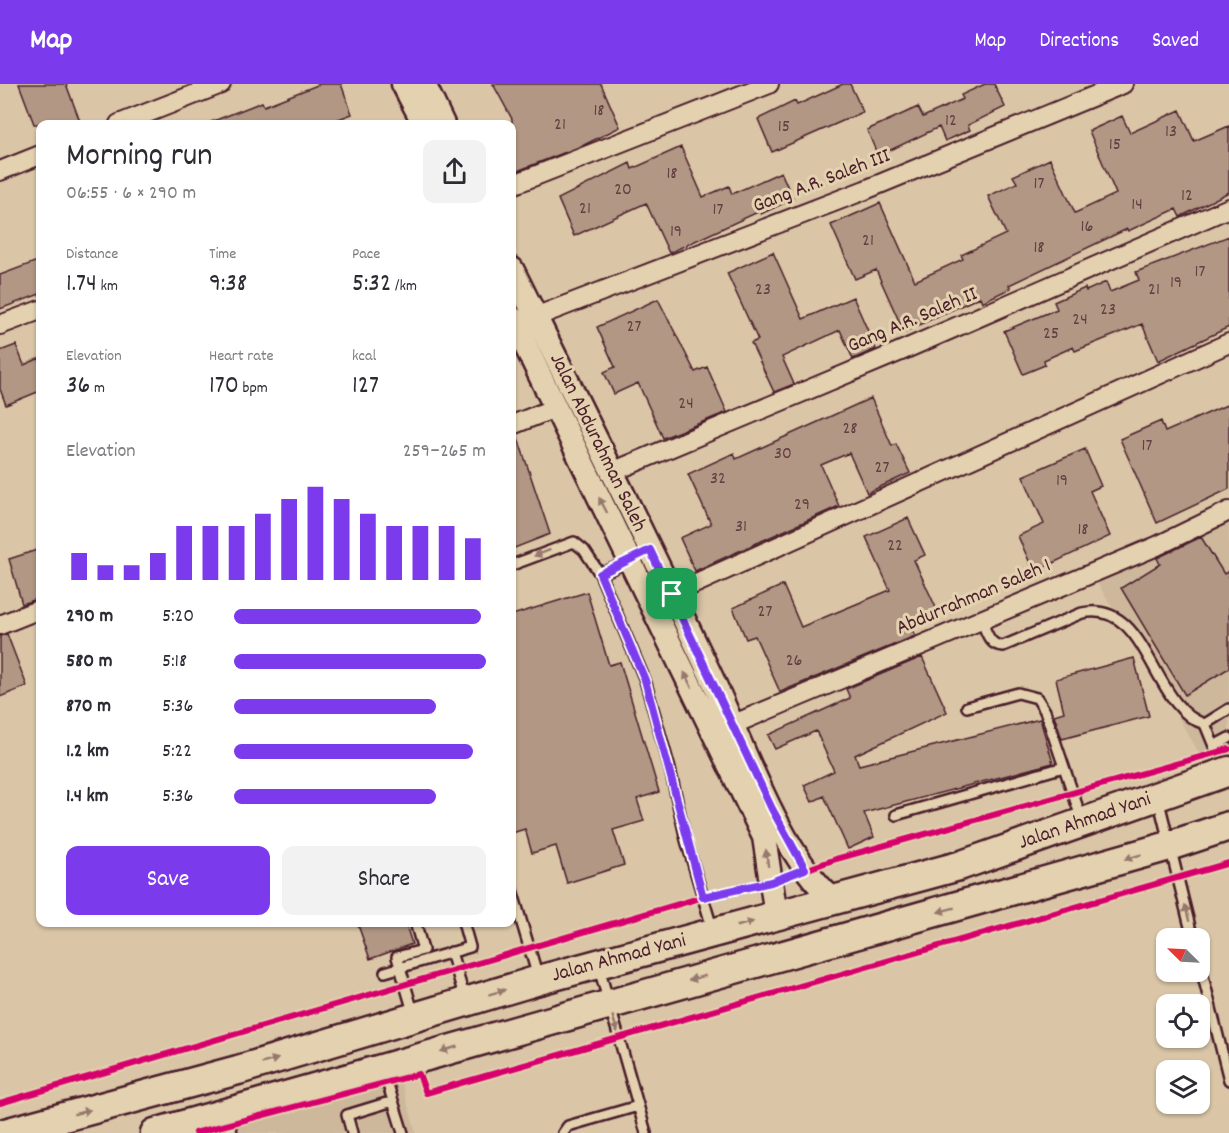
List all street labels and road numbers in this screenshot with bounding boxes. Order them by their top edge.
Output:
street label: Gang A.R. Saleh III [749,142,895,222]
street label: Gang A.R. Saleh II [843,280,983,362]
street label: Jalan Abdurahman Saleh [541,349,653,537]
street label: Abdurrahman Saleh 1 [892,552,1056,644]
street label: Jalan Ahmad Yani [1015,785,1155,859]
street label: Jalan Ahmad Yani [548,927,690,991]

